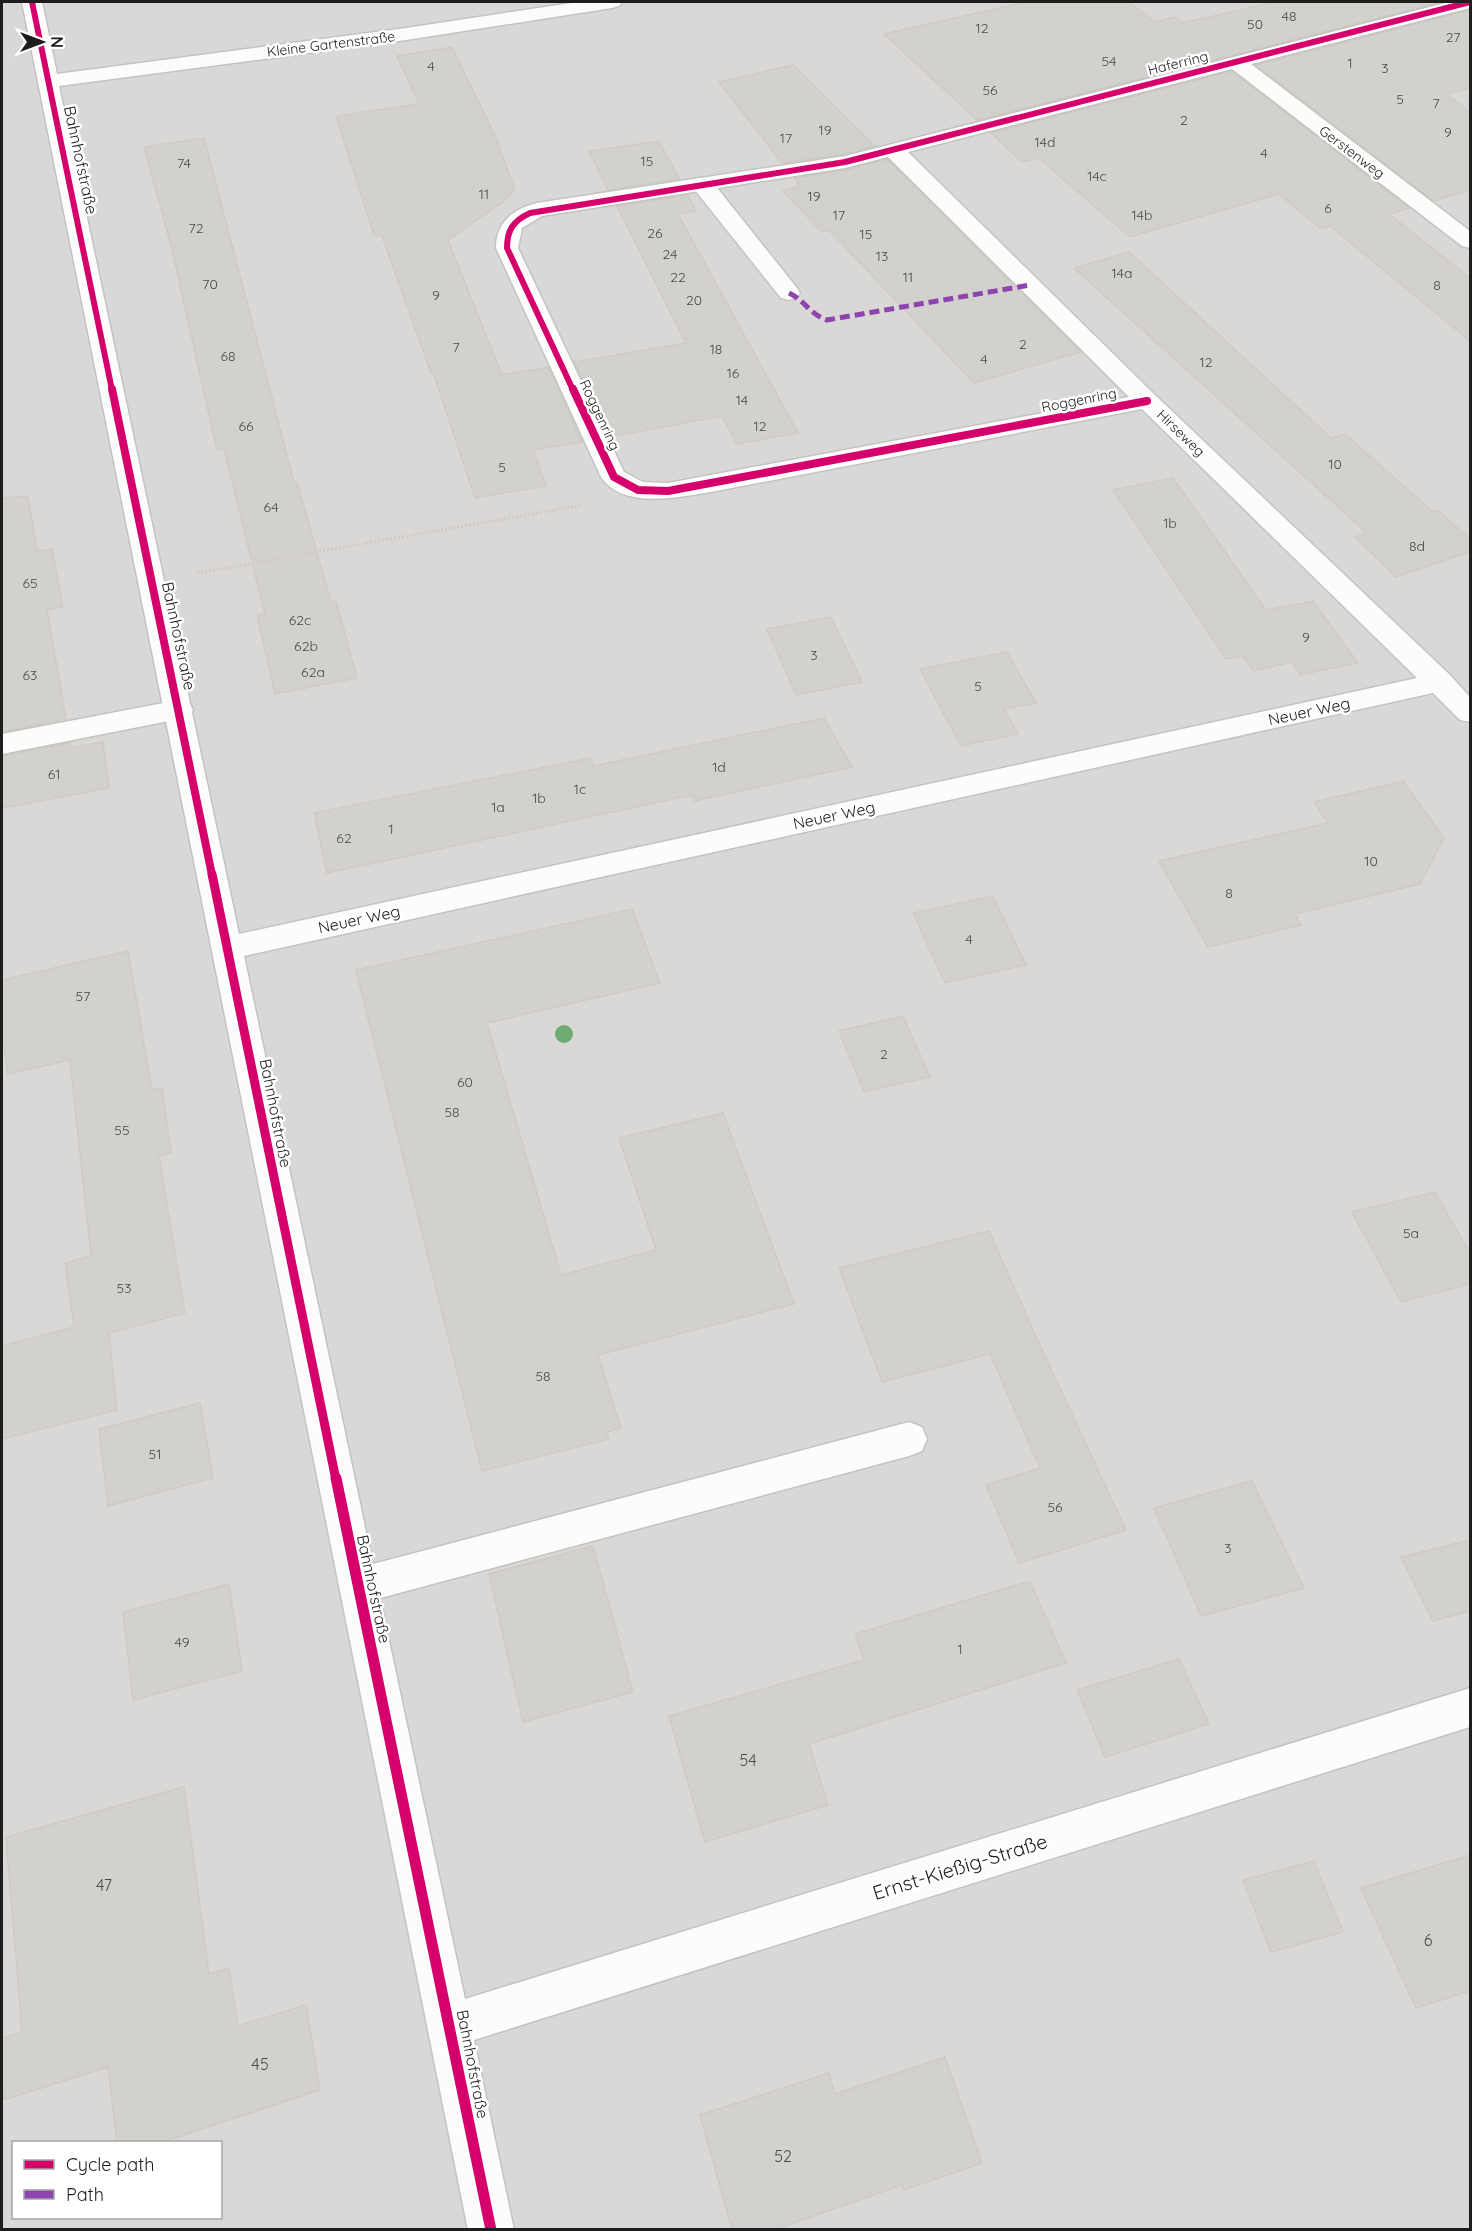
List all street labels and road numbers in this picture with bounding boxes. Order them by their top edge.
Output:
street label: Kleine Gartenstraße [266,27,396,61]
street label: Haferring [1146,47,1210,79]
street label: Bahnhofstraße [60,104,102,216]
street label: Gerstenweg [1316,122,1388,182]
street label: Roggenring [576,377,624,453]
street label: Roggenring [1040,384,1118,416]
street label: Hirseweg [1153,406,1209,460]
street label: Bahnhofstraße [158,580,200,692]
street label: Neuer Weg [1266,693,1352,729]
street label: Neuer Weg [791,797,877,833]
street label: Neuer Weg [316,901,402,937]
street label: Bahnhofstraße [256,1057,296,1169]
street label: Bahnhofstraße [353,1533,395,1645]
street label: Ernst-Kießig-Straße [869,1828,1050,1905]
street label: Bahnhofstraße [453,2008,493,2120]

